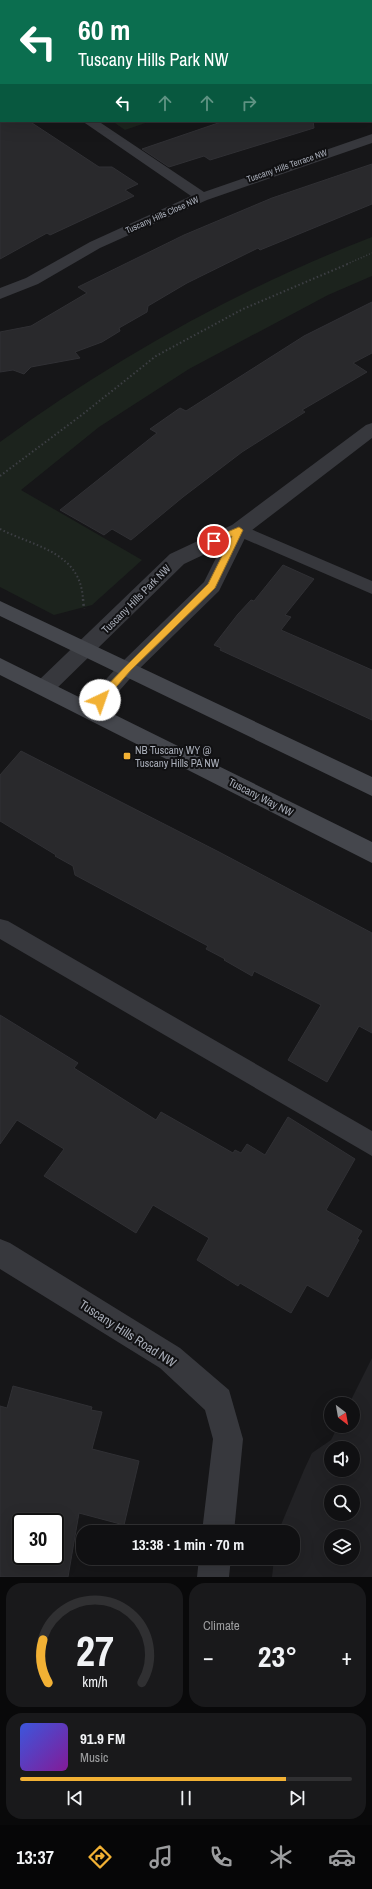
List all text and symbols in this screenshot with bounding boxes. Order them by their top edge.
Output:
text: 60 m [78,11,130,49]
icon: left [12,16,64,68]
text: Tuscany Hills Park NW [78,47,228,72]
icon: left [112,92,134,114]
icon: ahead [154,92,176,114]
icon: ahead [196,92,218,114]
icon: right [238,92,260,114]
street label: Tuscany Hills Terrace NW [245,147,329,185]
street label: Tuscany Hills Close NW [124,193,201,237]
pin [197,524,231,558]
icon: arrive [203,530,225,552]
street label: Tuscany Hills Park NW [99,561,174,636]
position arrow [79,679,121,721]
place label: NB Tuscany WY @ Tuscany Hills PA NW [135,743,220,770]
marker: NB Tuscany WY @ Tuscany Hills PA NW [122,751,132,761]
street label: Tuscany Way NW [226,775,296,820]
street label: Tuscany Hills Road NW [76,1296,179,1371]
north arrow [324,1397,360,1433]
map controls [324,1397,360,1565]
button: sound [324,1441,360,1477]
button: search [324,1485,360,1521]
speed limit sign: 30 [12,1513,64,1565]
button: layers [324,1529,360,1565]
text: 13:38 · 1 min · 70 m [132,1534,244,1555]
text: Climate [203,1617,240,1634]
text: 27 [76,1623,113,1679]
text: 23° [258,1636,297,1676]
text: − [203,1642,214,1672]
text: + [341,1642,352,1672]
text: km/h [82,1672,107,1691]
text: 91.9 FM [80,1728,125,1749]
text: Music [80,1749,108,1766]
icon: previous [64,1787,86,1809]
icon: pause [175,1787,197,1809]
icon: next [286,1787,308,1809]
icon: directions [86,1843,114,1871]
icon: music [147,1843,175,1871]
icon: phone [207,1843,235,1871]
icon: climate [267,1843,295,1871]
icon: car [328,1843,356,1871]
text: 13:37 [16,1845,54,1870]

